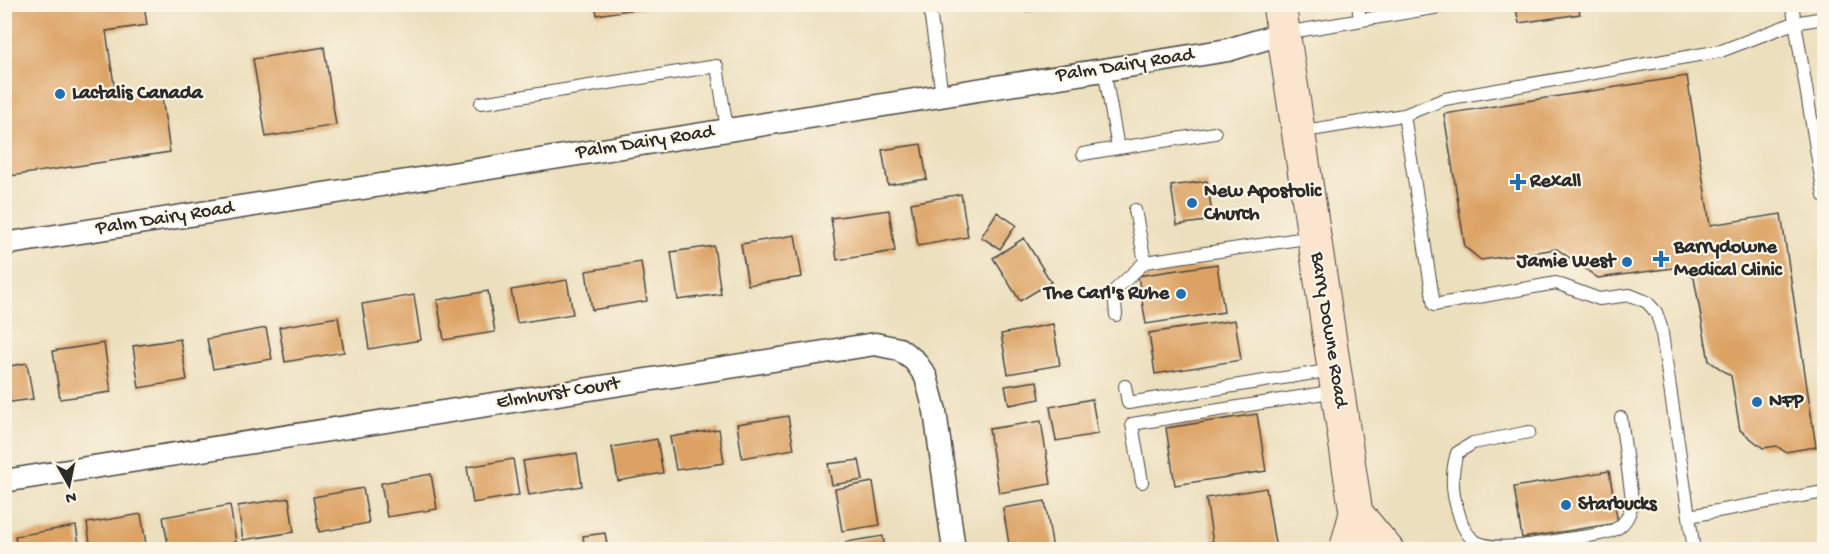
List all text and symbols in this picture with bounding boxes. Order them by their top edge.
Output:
street label: Palm Dairy Road [1053,43,1198,88]
place label: Lactalis Canada [72,83,204,106]
marker: Lactalis Canada [53,87,67,101]
street label: Palm Dairy Road [573,120,718,165]
place label: Rexall [1529,171,1582,194]
marker: Rexall [1511,175,1525,189]
place label: New Apostolic Church [1203,181,1322,227]
street label: Palm Dairy Road [93,196,238,241]
marker: New Apostolic Church [1185,196,1199,210]
place label: Barrydowne Medical Clinic [1673,237,1783,283]
street label: Barry Downe Road [1304,250,1352,412]
marker: Barrydowne Medical Clinic [1652,250,1670,268]
place label: Jamie West [1516,251,1617,274]
marker: Jamie West [1620,255,1634,269]
place label: The Carl's Ruhe [1042,283,1170,306]
marker: The Carl's Ruhe [1174,287,1188,301]
street label: Elmhurst Court [495,373,623,415]
place label: NFP [1769,391,1804,414]
marker: NFP [1750,395,1764,409]
north arrow [39,455,99,515]
text: N [64,486,77,507]
place label: Starbucks [1578,494,1658,517]
marker: Starbucks [1559,498,1573,512]

